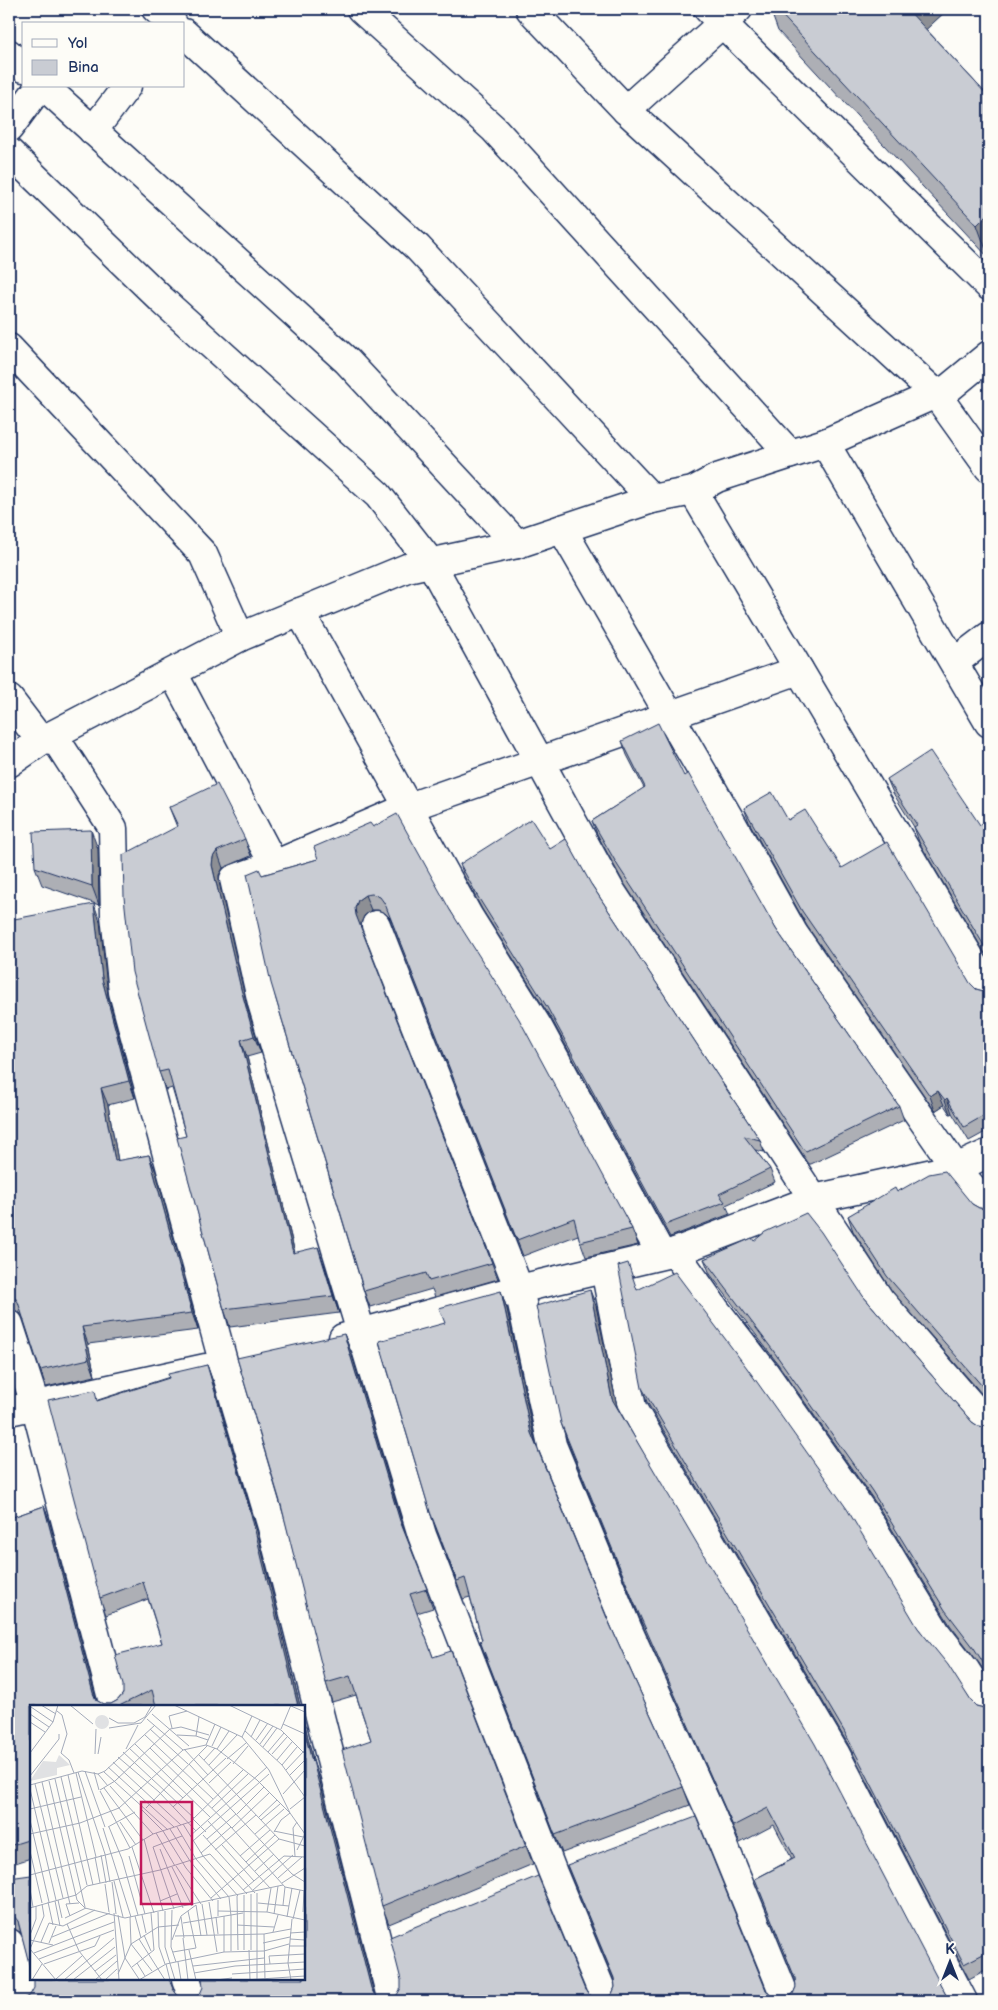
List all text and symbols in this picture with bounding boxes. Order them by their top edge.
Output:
legend [22,22,185,88]
text: Yol [67,34,87,53]
text: Bina [68,58,99,77]
inset map [30,1705,305,1980]
north arrow [926,1938,976,1988]
text: K [945,1941,955,1958]

